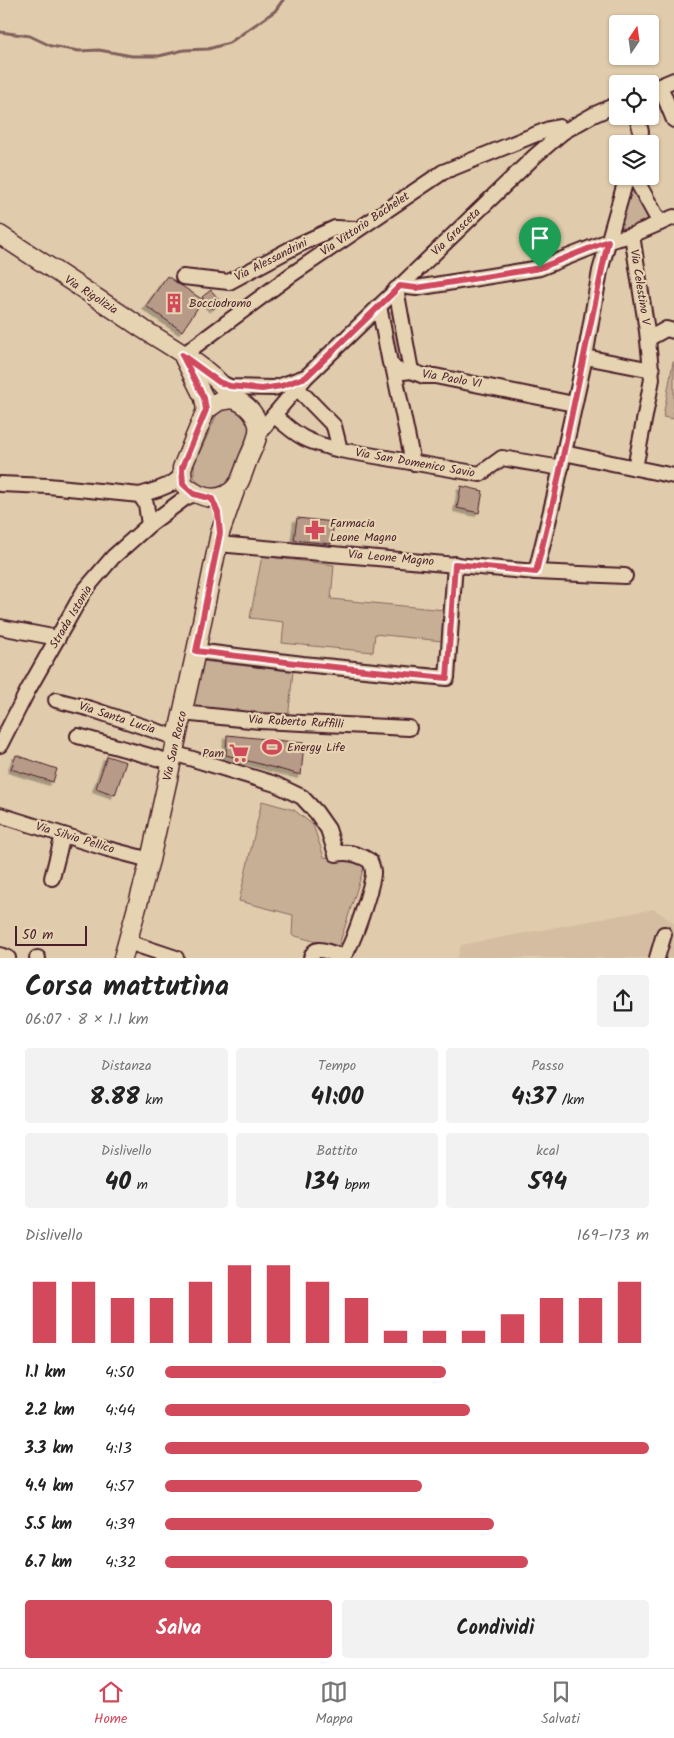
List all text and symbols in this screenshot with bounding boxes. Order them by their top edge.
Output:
north arrow [609,15,659,65]
map controls [609,15,659,185]
button: locate [609,75,659,125]
button: layers [609,135,659,185]
street label: Via Vittorio Bachelet [317,187,414,261]
street label: Via Grasceta [427,203,485,261]
pin [519,217,561,268]
icon: arrive [526,224,554,252]
street label: Via Alessandrini [231,233,312,287]
street label: Via Celestino V [625,248,656,328]
street label: Via Rigolizia [61,271,122,320]
building icon: Bocciodromo [163,292,185,314]
place label: Bocciodromo [189,294,251,313]
street label: Via Paolo VI [421,364,484,394]
street label: Via San Domenico Savio [354,443,476,483]
place label: Farmacia Leone Magno [330,514,397,547]
pharmacy icon: Farmacia Leone Magno [304,519,326,541]
street label: Via Leone Magno [347,545,435,571]
street label: Strada Istonia [45,581,98,652]
street label: Via Santa Lucia [76,697,158,739]
street label: Via San Rocco [158,709,192,783]
street label: Via Roberto Ruffilli [248,710,345,734]
sports icon: Energy Life [261,736,283,758]
place label: Energy Life [287,738,346,757]
supermarket icon: Pam [228,742,250,764]
place label: Pam [202,744,224,763]
street label: Via Silvio Pellico [33,817,117,859]
scale bar [15,923,88,946]
text: 50 m [22,924,53,946]
text: Corsa mattutina [25,965,229,1010]
button: share [597,975,649,1027]
text: 06:07 · 8 × 1.1 km [25,1007,149,1032]
text: Distanza [101,1055,152,1077]
text: Tempo [318,1055,356,1077]
text: Passo [531,1055,564,1077]
text: 8.88 [90,1077,140,1117]
text: 41:00 [311,1077,363,1117]
text: 4:37 [511,1077,556,1117]
text: km [140,1089,163,1111]
text: /km [556,1089,584,1111]
text: Dislivello [101,1140,152,1162]
text: Battito [316,1140,358,1162]
text: kcal [536,1140,559,1162]
text: 40 [105,1162,131,1202]
text: 134 [304,1162,339,1202]
text: 594 [528,1162,567,1202]
text: m [131,1174,148,1196]
text: bpm [339,1174,370,1196]
text: Dislivello [25,1223,83,1248]
text: 169–173 m [577,1223,649,1248]
text: 1.1 km [25,1360,66,1385]
text: 4:50 [105,1360,134,1385]
text: 2.2 km [25,1398,75,1423]
text: 4:44 [105,1398,135,1423]
text: 3.3 km [25,1436,73,1461]
text: 4:13 [105,1436,132,1461]
text: 4.4 km [25,1474,73,1499]
text: 4:57 [105,1474,134,1499]
text: 5.5 km [25,1512,72,1537]
text: 4:39 [105,1512,135,1537]
text: 6.7 km [25,1550,72,1575]
text: 4:32 [105,1550,136,1575]
button: Salva [25,1600,332,1658]
button: Condividi [342,1600,649,1658]
tab: Home [94,1678,127,1730]
tab: Mappa [315,1678,353,1730]
tab: Salvati [541,1678,580,1730]

